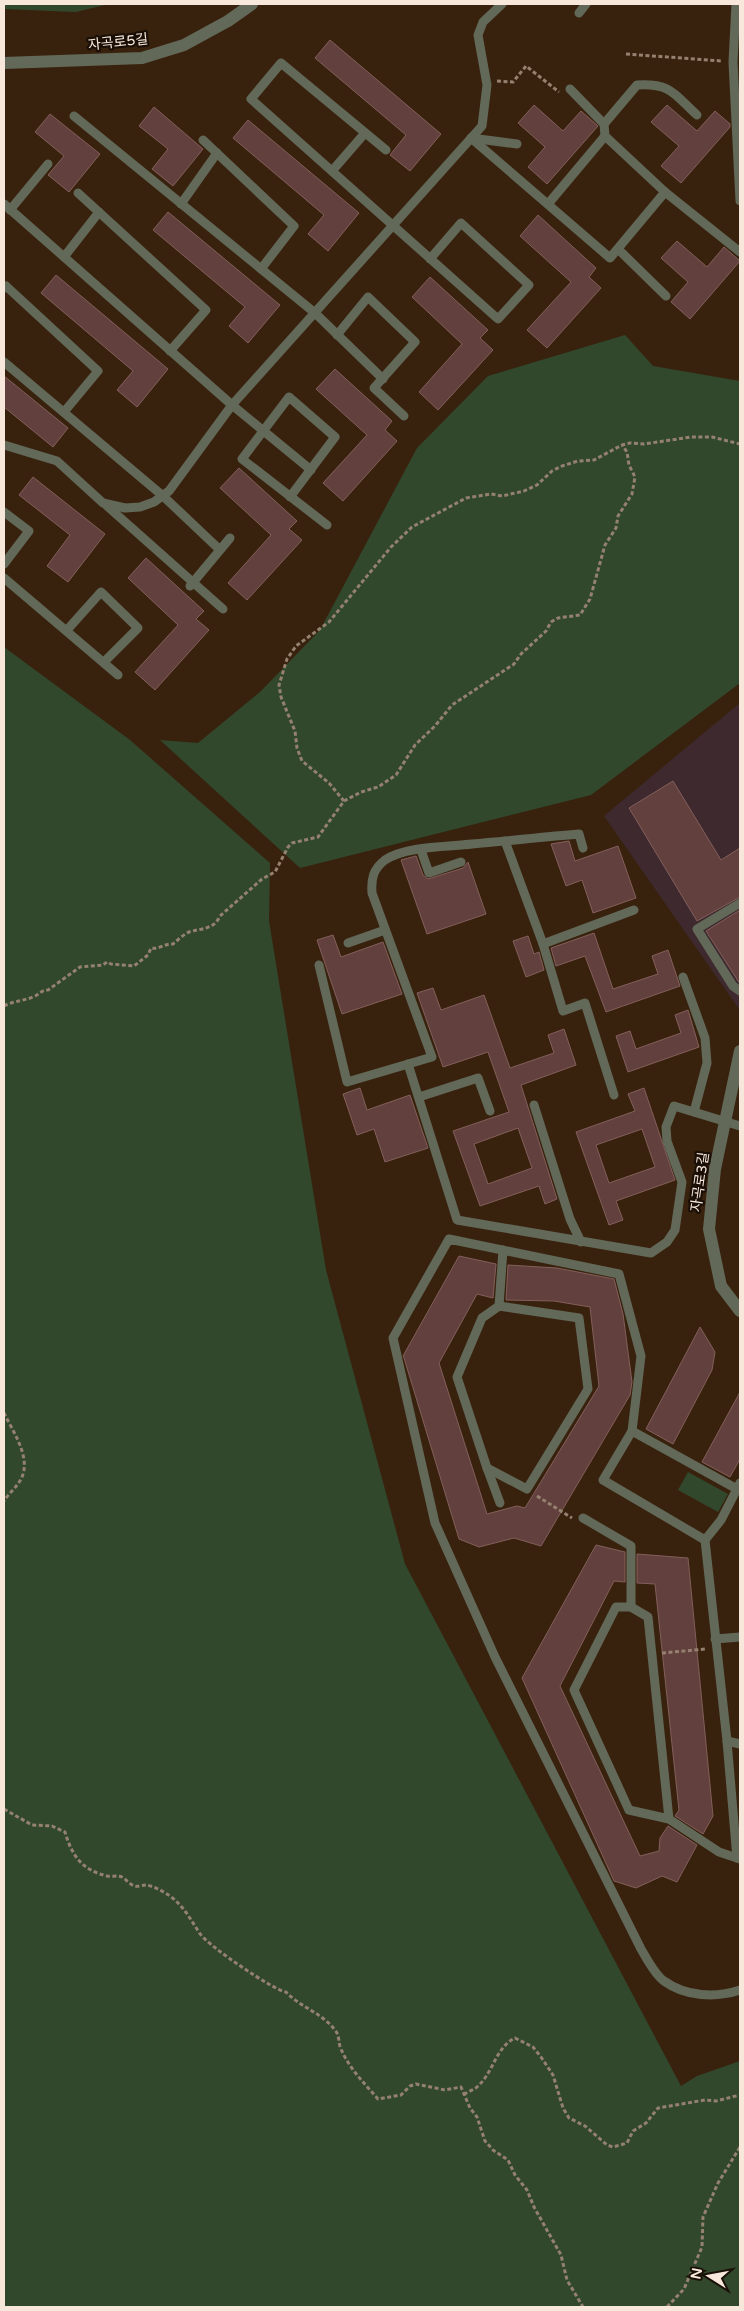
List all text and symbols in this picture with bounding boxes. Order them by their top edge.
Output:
street label: 자곡로5길 [87,30,149,54]
street label: 자곡로3길 [687,1151,713,1213]
north arrow [684,2251,734,2301]
text: N [687,2266,706,2281]

